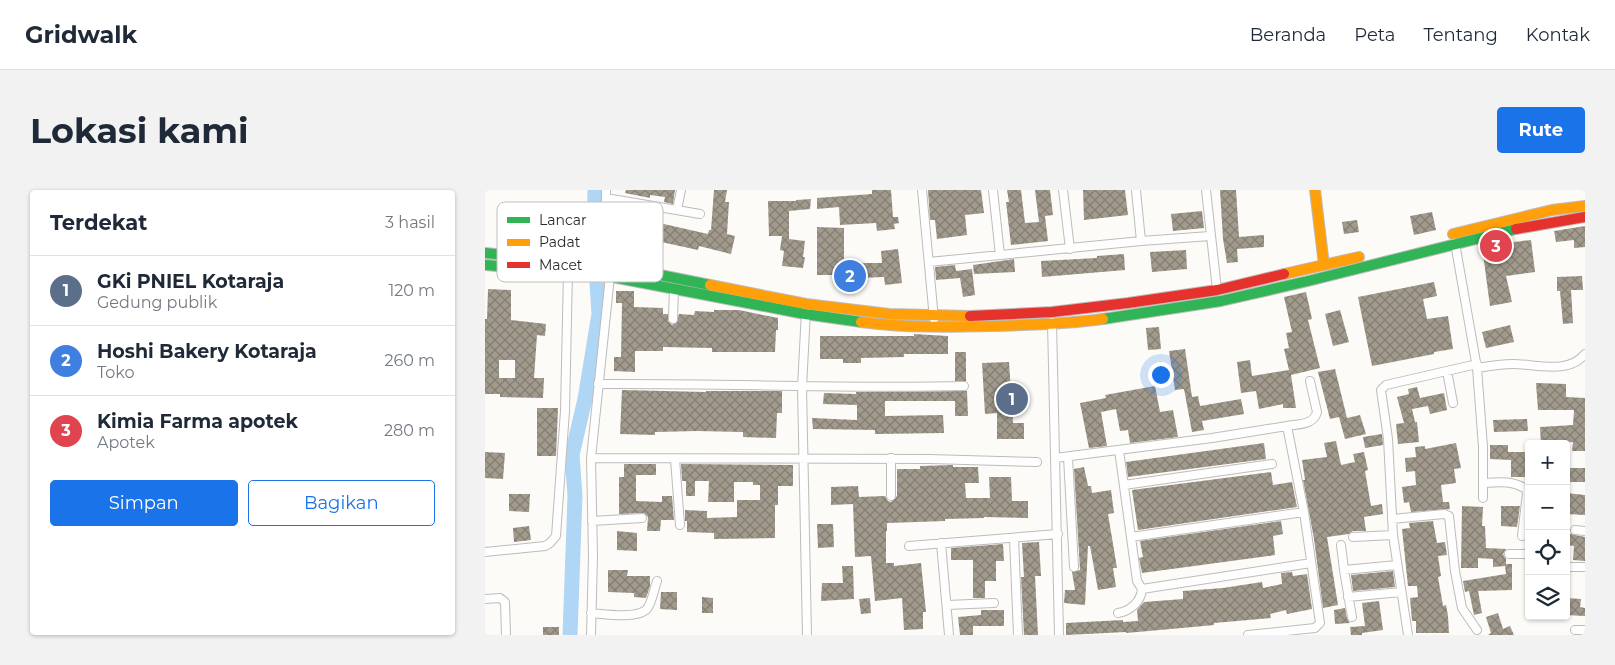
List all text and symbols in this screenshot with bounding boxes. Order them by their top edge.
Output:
text: Gridwalk [25,20,137,49]
text: Beranda [1250,24,1326,46]
text: Peta [1354,24,1395,46]
text: Tentang [1423,24,1498,46]
text: Kontak [1526,24,1590,46]
button: Rute [1497,107,1585,153]
text: Lokasi kami [30,109,249,152]
legend [497,202,663,282]
text: Terdekat [50,210,147,235]
text: Lancar [539,211,587,229]
text: 3 hasil [385,213,435,232]
pin: 3 [1480,227,1512,265]
text: Padat [539,233,581,251]
text: Macet [539,256,583,274]
pin: 2 [834,257,866,295]
text: GKi PNIEL Kotaraja [97,270,284,293]
text: 1 [63,281,69,300]
text: 120 m [388,281,435,300]
text: Gedung publik [97,293,217,312]
text: Hoshi Bakery Kotaraja [97,340,317,363]
text: 2 [61,351,71,370]
text: 260 m [384,351,435,370]
your location [1148,362,1174,388]
text: Toko [97,363,135,382]
pin: 1 [996,380,1028,418]
text: Kimia Farma apotek [97,410,298,433]
text: 3 [61,421,71,440]
text: 280 m [384,421,435,440]
text: Apotek [97,433,155,452]
map controls [1525,440,1570,620]
button: + [1525,440,1570,485]
button: Simpan [50,480,238,526]
button: Bagikan [248,480,435,526]
button: − [1525,485,1570,530]
button: locate [1525,530,1570,575]
button: layers [1525,575,1570,620]

